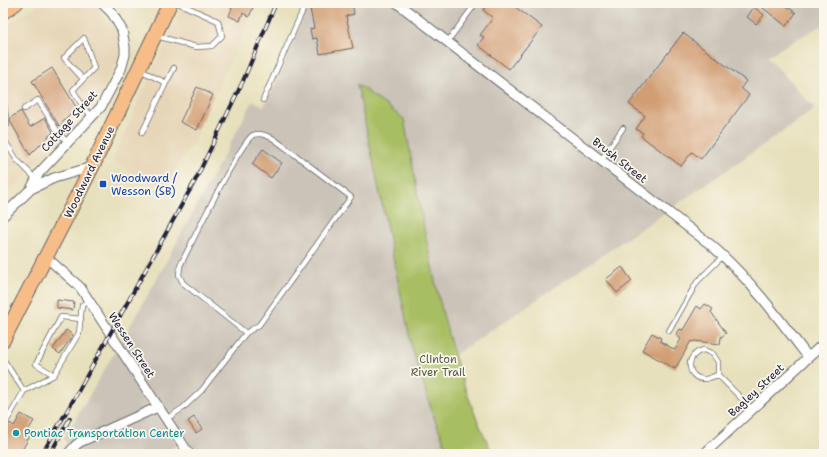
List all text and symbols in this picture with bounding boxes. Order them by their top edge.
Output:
street label: Cottage Street [38,87,101,155]
street label: Woodward Avenue [61,124,118,221]
street label: Brush Street [589,134,650,187]
place label: Woodward / Wesson (SB) [111,171,178,199]
marker: Woodward / Wesson (SB) [98,179,108,189]
street label: Wessen Street [105,309,159,381]
park label: Clinton River Trail [411,352,466,380]
street label: Bagley Street [725,360,788,420]
place label: Pontiac Transportation Center [24,426,184,441]
marker: Pontiac Transportation Center [11,428,21,438]

